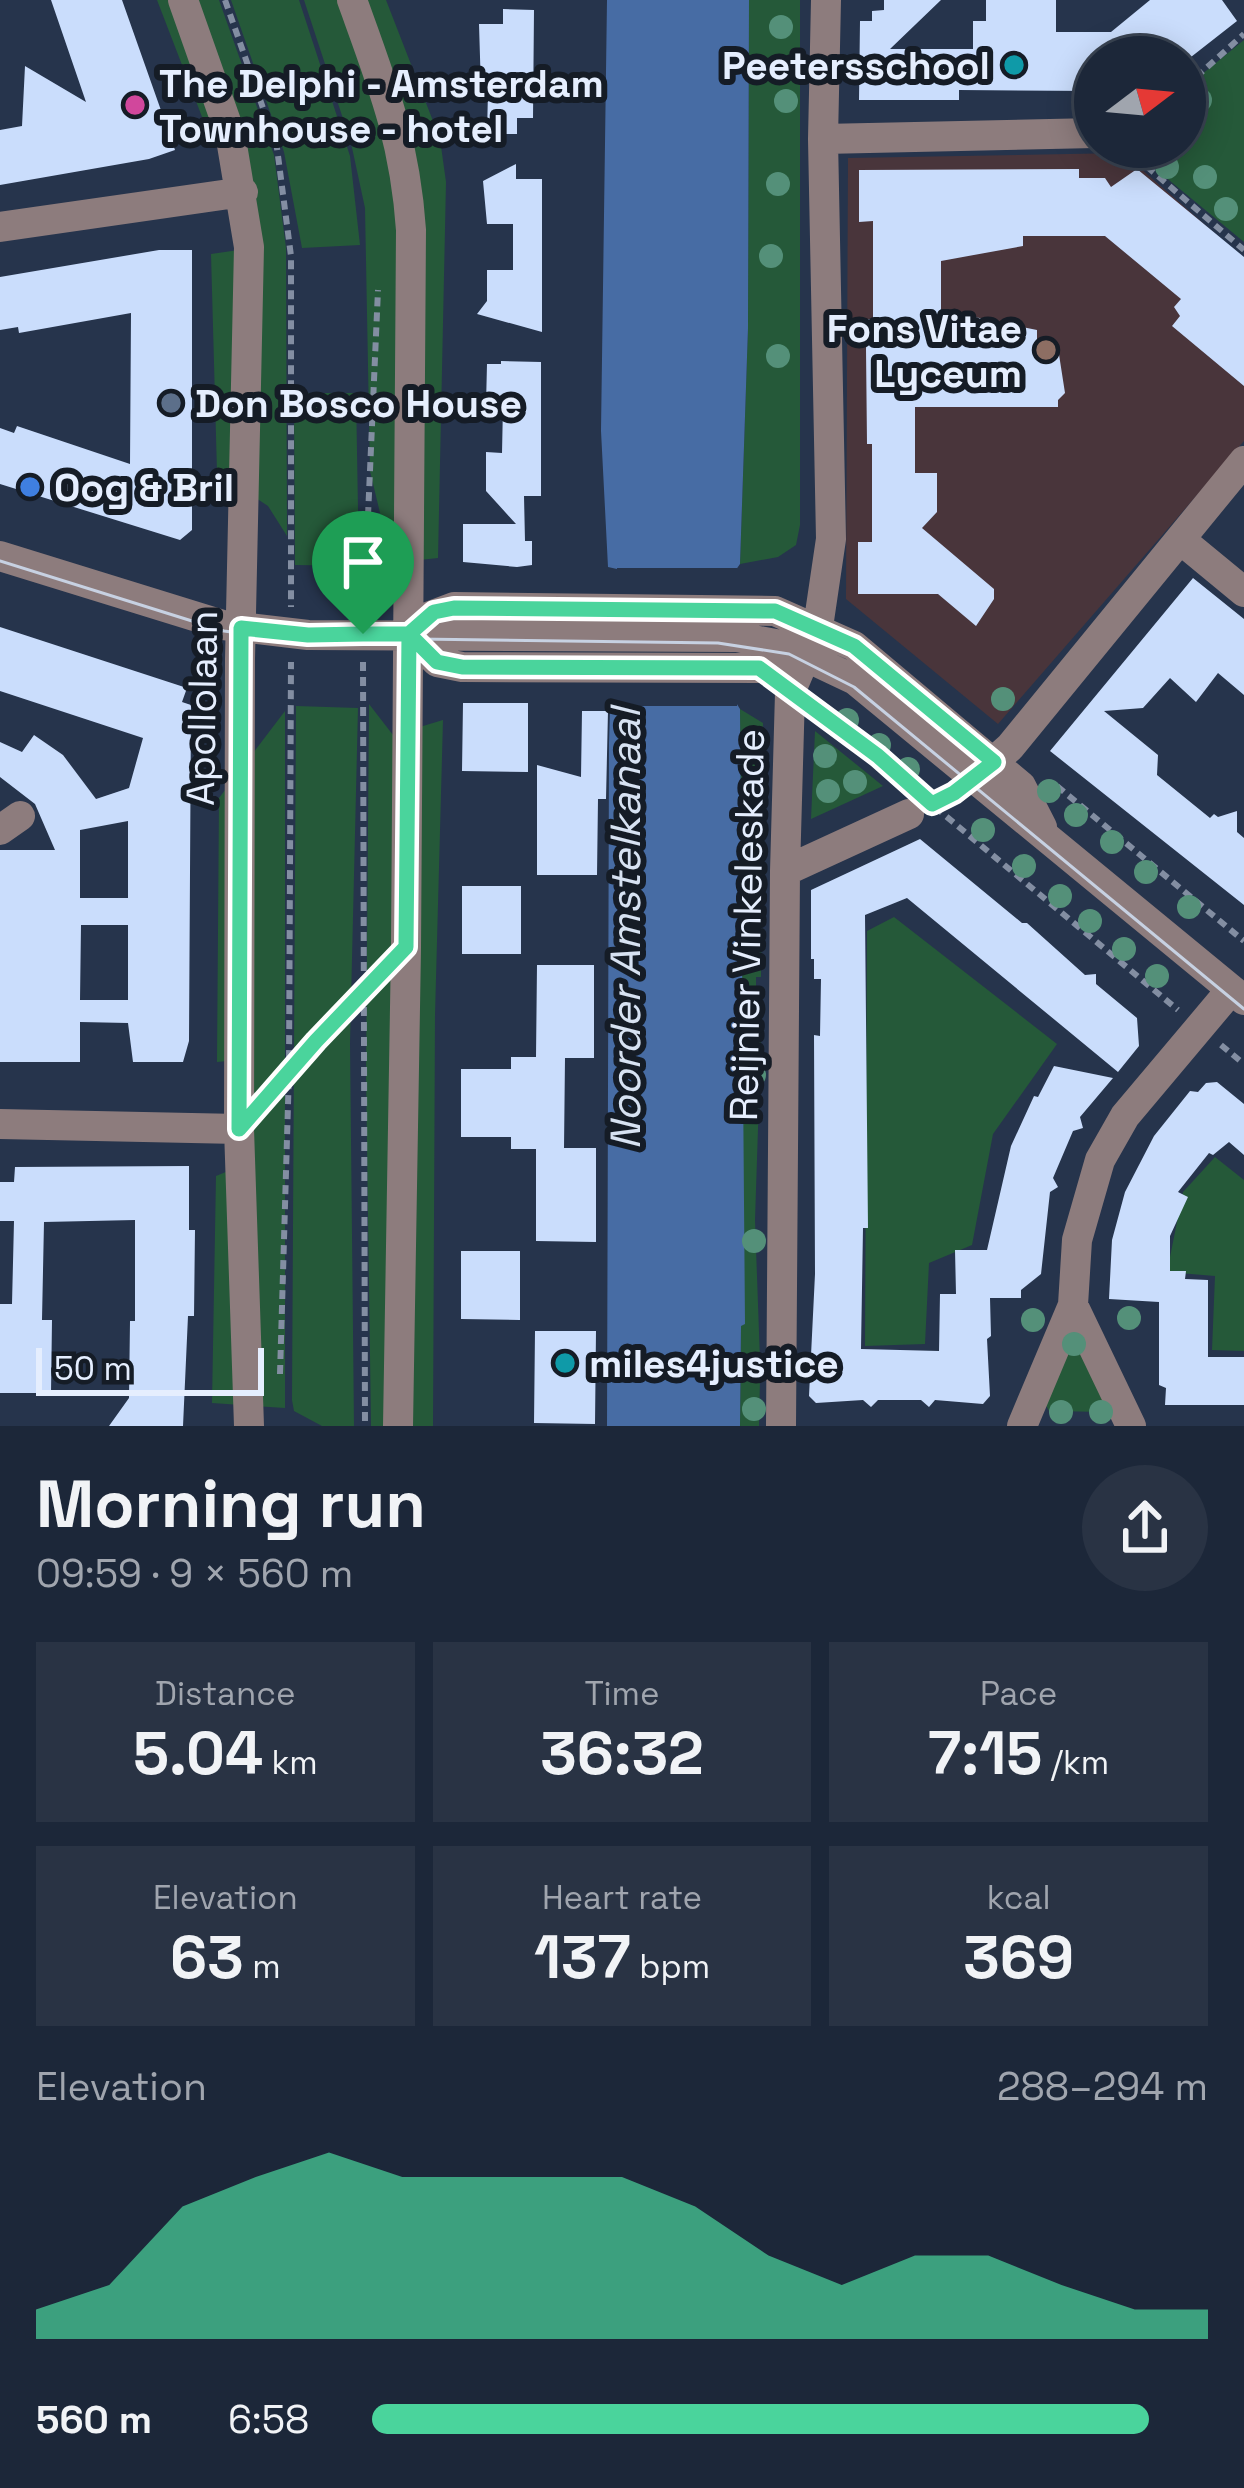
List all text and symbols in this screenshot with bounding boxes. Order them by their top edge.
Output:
north arrow [1074,36,1206,168]
map controls [1074,36,1206,168]
place label: Peetersschool [722,41,990,90]
marker: Peetersschool [1001,52,1027,78]
place label: The Delphi - Amsterdam Townhouse - hotel [159,59,604,153]
marker: The Delphi - Amsterdam Townhouse - hotel [122,92,148,118]
place label: Fons Vitae Lyceum [827,304,1022,398]
marker: Fons Vitae Lyceum [1033,337,1059,363]
place label: Don Bosco House [195,379,522,428]
marker: Don Bosco House [158,390,184,416]
place label: Oog & Bril [54,463,234,512]
marker: Oog & Bril [17,474,43,500]
pin [312,511,414,634]
icon: arrive [330,529,396,595]
street label: Apollolaan [176,610,228,806]
water label: Noorder Amstelkanaal [599,704,652,1150]
street label: Reijnier Vinkeleskade [719,729,775,1121]
place label: miles4justice [589,1339,839,1388]
scale bar [36,1342,264,1395]
text: 50 m [54,1348,132,1390]
marker: miles4justice [552,1350,578,1376]
text: Morning run [36,1462,426,1546]
button: share [1082,1465,1208,1591]
text: 09:59 · 9 × 560 m [36,1549,353,1598]
text: Distance [155,1673,296,1715]
text: Time [584,1673,660,1715]
text: Pace [980,1673,1057,1715]
text: 5.04 [133,1715,263,1792]
text: 36:32 [540,1715,704,1792]
text: 7:15 [928,1715,1042,1792]
text: km [263,1742,318,1784]
text: /km [1042,1742,1109,1784]
text: Elevation [153,1877,298,1919]
text: Heart rate [542,1877,702,1919]
text: kcal [987,1877,1051,1919]
text: 63 [170,1919,244,1996]
text: 137 [534,1919,631,1996]
text: 369 [963,1919,1074,1996]
text: m [244,1946,281,1988]
text: bpm [631,1946,710,1988]
text: Elevation [36,2062,207,2111]
text: 288–294 m [997,2062,1208,2111]
text: 560 m [36,2395,152,2444]
text: 6:58 [228,2395,309,2444]

